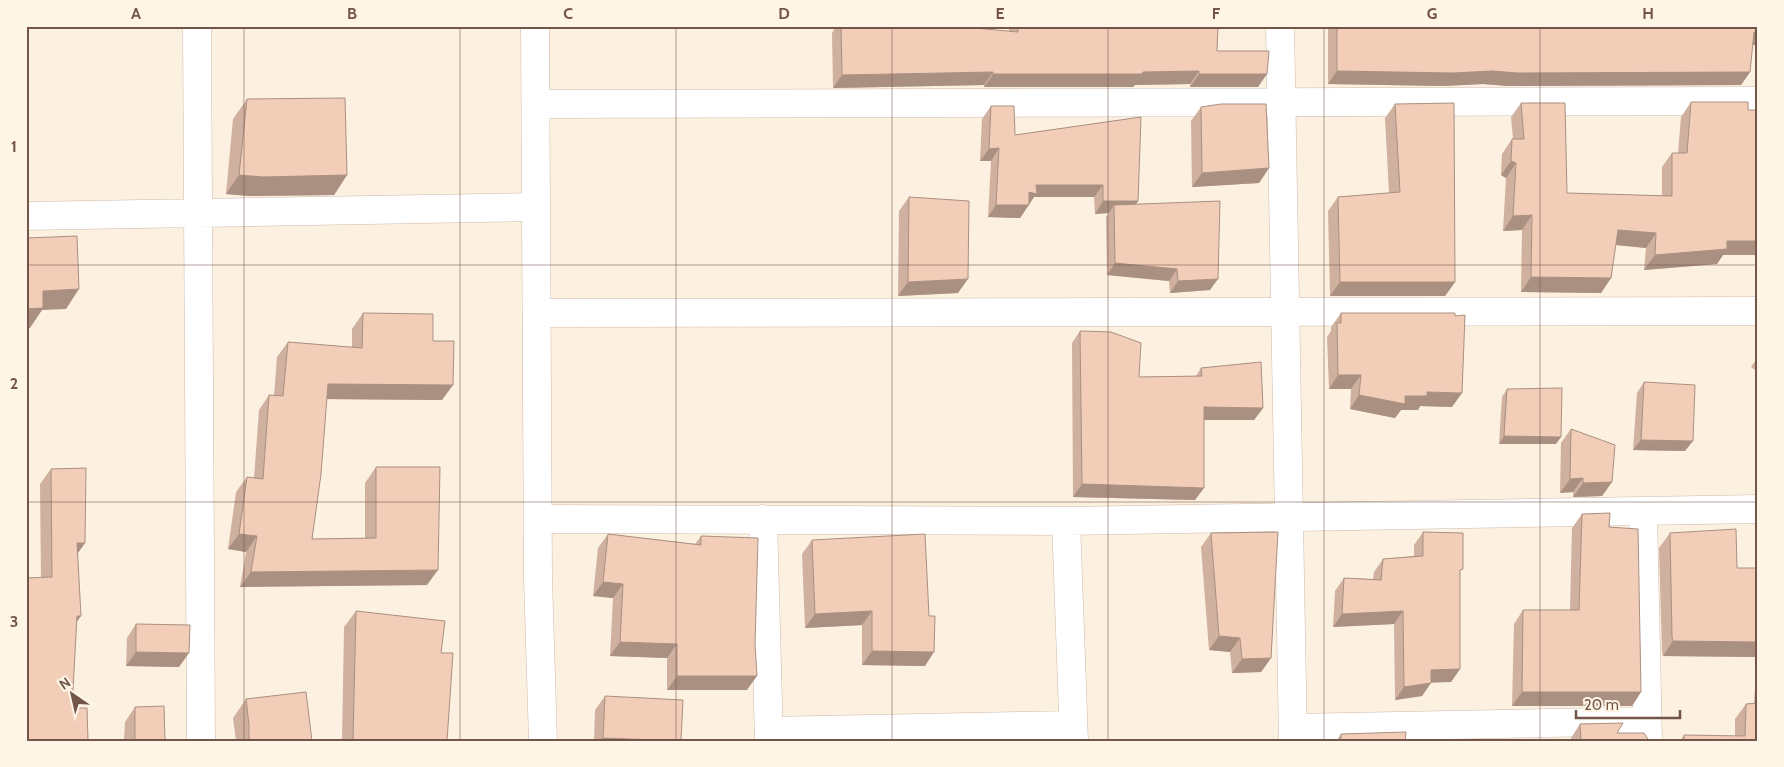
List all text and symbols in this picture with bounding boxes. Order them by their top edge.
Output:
text: A [131,4,141,23]
text: B [347,4,357,23]
text: C [563,4,573,23]
text: D [778,4,790,23]
text: E [995,4,1005,23]
text: F [1212,4,1221,23]
text: G [1427,4,1437,23]
text: H [1642,4,1654,23]
text: 1 [11,137,17,156]
text: 2 [10,374,18,393]
text: 3 [10,612,18,631]
north arrow [48,670,98,720]
text: N [56,673,74,693]
scale bar [1576,687,1680,719]
text: 20 m [1584,696,1619,714]

